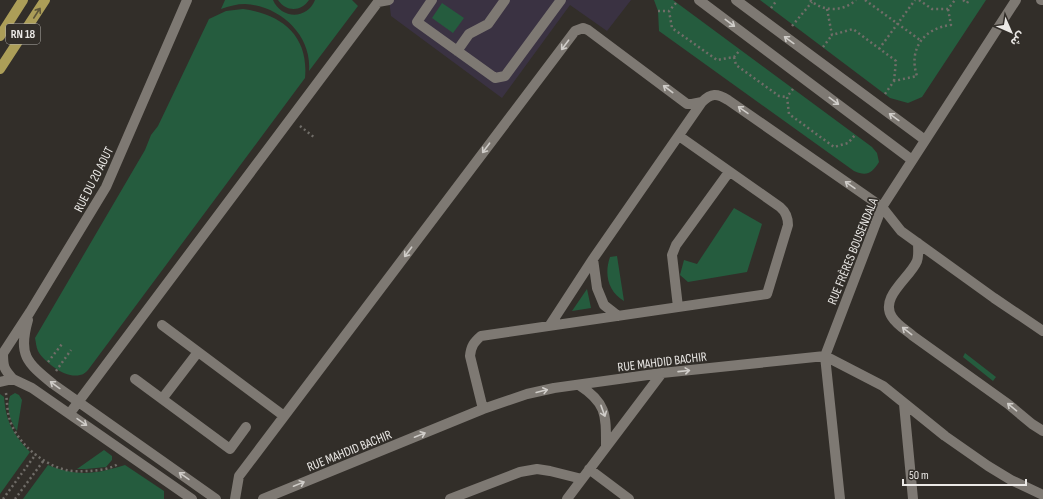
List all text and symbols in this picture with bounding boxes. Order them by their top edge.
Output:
one-way arrow [33,8,41,19]
north arrow [991,12,1031,52]
one-way arrow [724,19,735,28]
road number: RN 18 [6,24,40,44]
text: ش [1008,29,1028,49]
one-way arrow [784,36,795,44]
one-way arrow [561,39,569,50]
one-way arrow [662,85,673,93]
one-way arrow [828,97,839,105]
one-way arrow [738,106,749,114]
one-way arrow [889,113,900,121]
one-way arrow [482,143,491,154]
street label: RUE DU 20 AOUT [71,144,117,215]
one-way arrow [844,181,855,189]
street label: RUE FRÈRES BOUSENDALA [824,195,882,307]
one-way arrow [404,246,412,257]
one-way arrow [901,327,912,335]
street label: RUE MAHDID BACHIR [617,349,708,375]
one-way arrow [677,367,690,374]
one-way arrow [50,381,61,389]
one-way arrow [535,386,548,394]
one-way arrow [1007,403,1017,412]
one-way arrow [599,404,607,416]
one-way arrow [77,418,88,426]
street label: RUE MAHDID BACHIR [305,427,394,475]
one-way arrow [413,431,425,438]
scale bar [903,461,1026,487]
text: 50 m [909,468,929,483]
one-way arrow [179,472,190,480]
one-way arrow [293,480,305,488]

